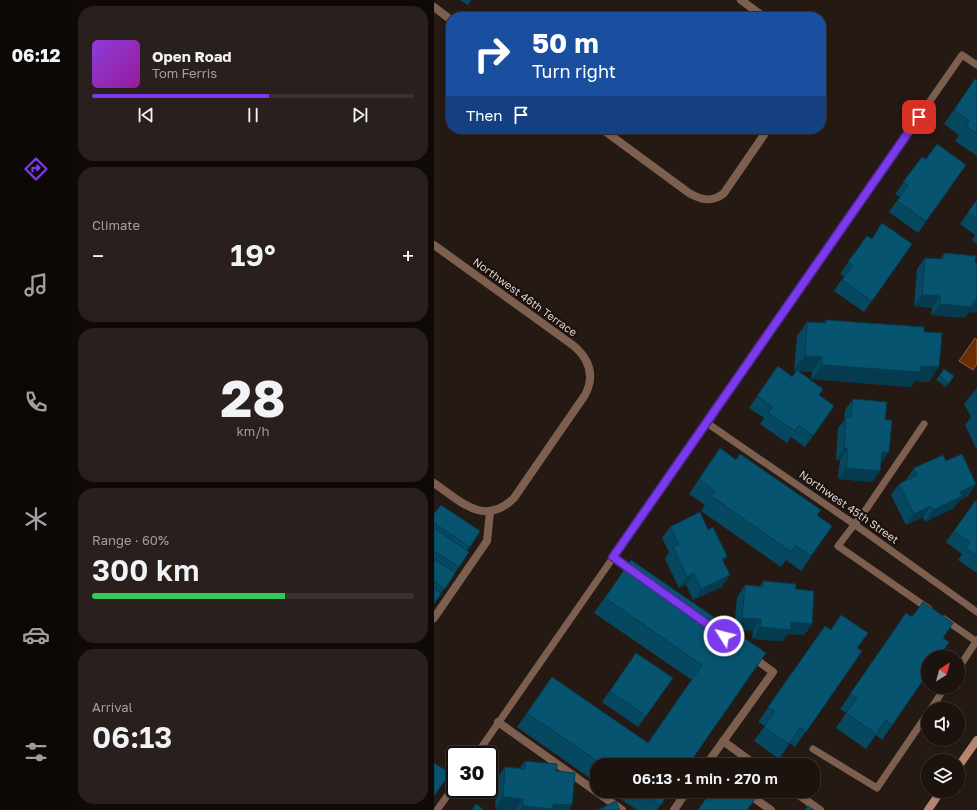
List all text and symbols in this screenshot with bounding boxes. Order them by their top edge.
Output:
text: 50 m [532,26,599,59]
icon: right [466,28,518,80]
text: 06:12 [11,44,61,66]
text: Open Road [152,47,232,65]
text: Turn right [532,60,616,82]
text: Tom Ferris [152,65,217,81]
pin [902,100,936,134]
icon: previous [135,104,157,126]
icon: pause [242,104,264,126]
icon: next [349,104,371,126]
icon: arrive [510,104,532,126]
text: Then [466,106,502,124]
icon: arrive [908,106,930,128]
icon: directions [22,155,50,183]
text: Climate [92,217,140,233]
text: 19° [230,237,276,273]
text: − [92,242,104,269]
text: + [402,242,414,269]
street label: Northwest 46th Terrace [471,255,580,339]
icon: music [22,271,50,299]
text: 28 [220,366,286,428]
icon: phone [22,388,50,416]
text: km/h [236,423,270,439]
street label: Northwest 45th Street [797,467,901,546]
icon: climate [22,505,50,533]
text: Range · 60% [92,532,169,548]
text: 300 km [92,552,199,588]
position arrow [703,615,745,657]
icon: car [22,621,50,649]
north arrow [921,650,965,694]
map controls [921,650,965,798]
text: Arrival [92,699,133,715]
button: sound [921,702,965,746]
text: 06:13 [92,719,172,755]
icon: filters [22,738,50,766]
speed limit sign: 30 [446,746,498,798]
button: layers [921,754,965,798]
text: 06:13 · 1 min · 270 m [632,769,778,787]

